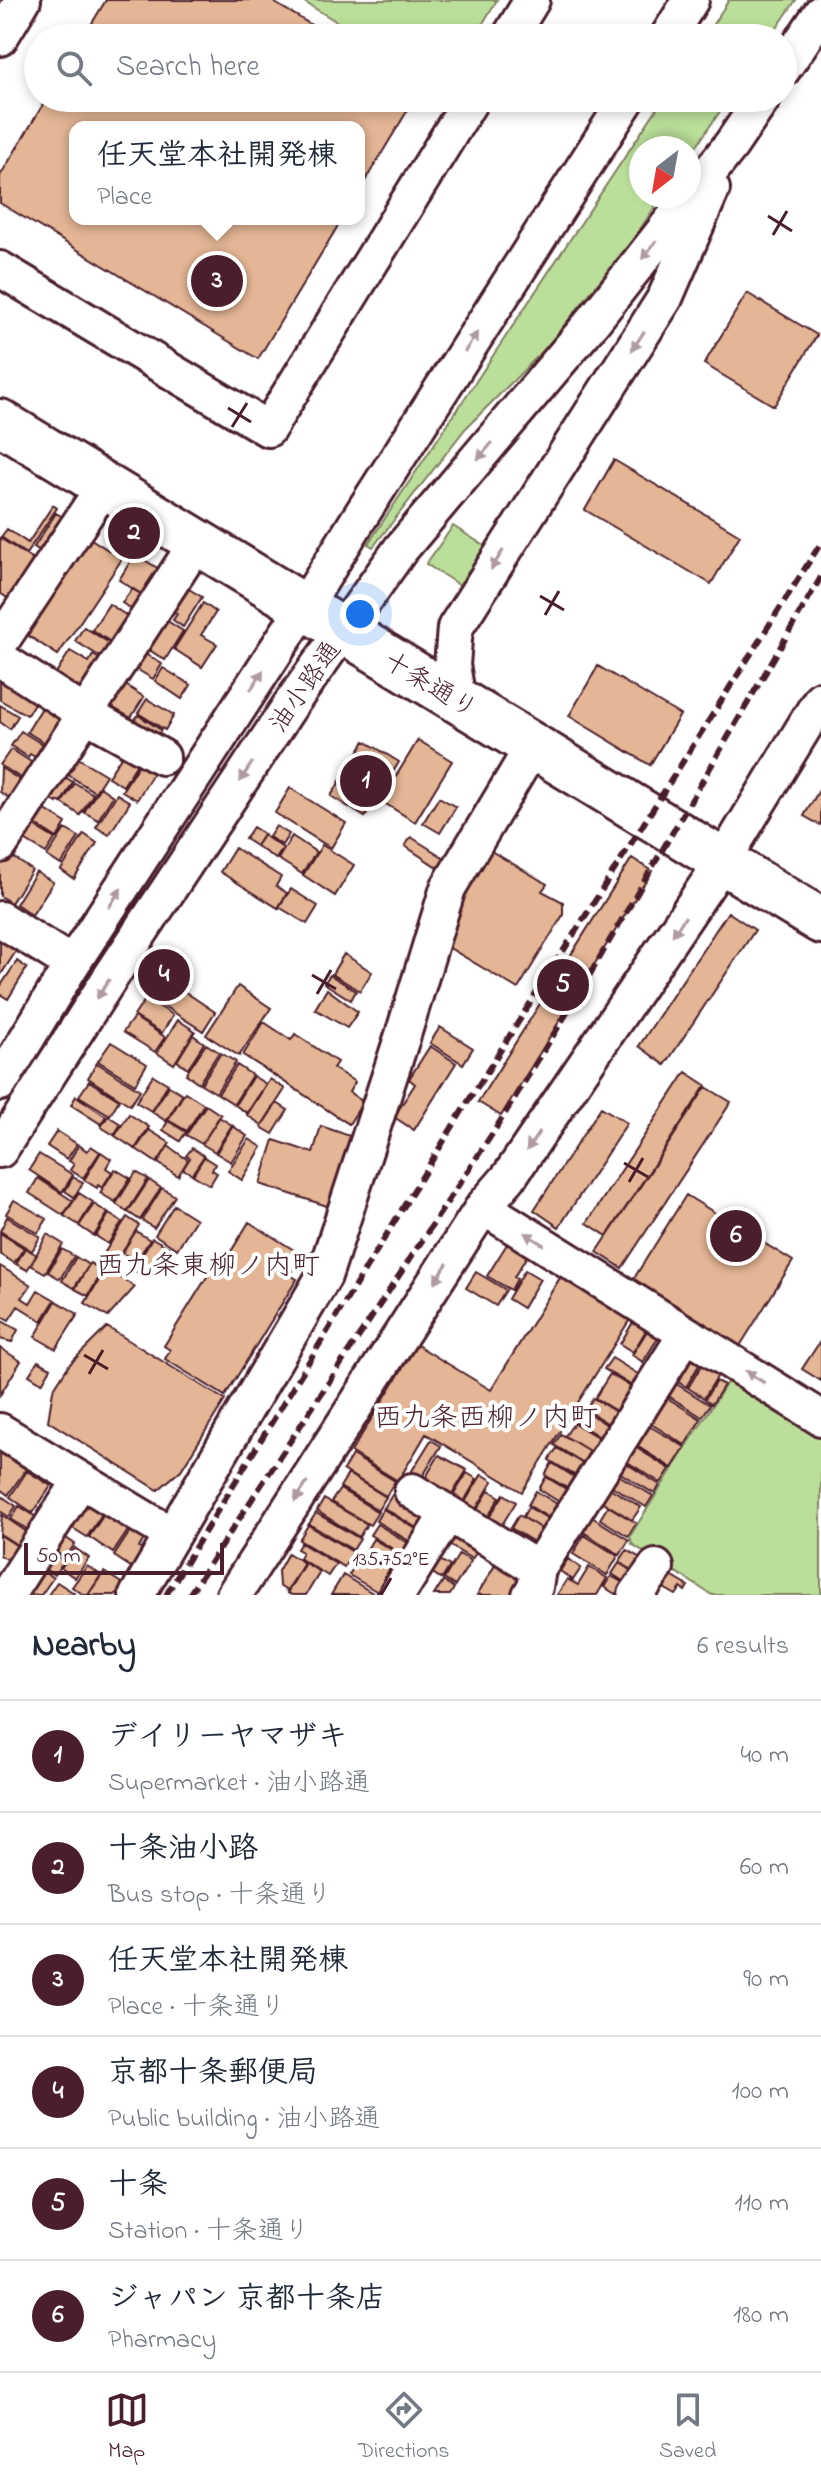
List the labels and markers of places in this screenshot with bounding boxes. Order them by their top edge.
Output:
pin: 3 [191,251,243,311]
pin: 2 [108,503,160,563]
pin: 1 [340,751,392,811]
pin: 4 [138,945,190,1005]
pin: 5 [537,955,589,1015]
pin: 6 [710,1206,762,1266]

